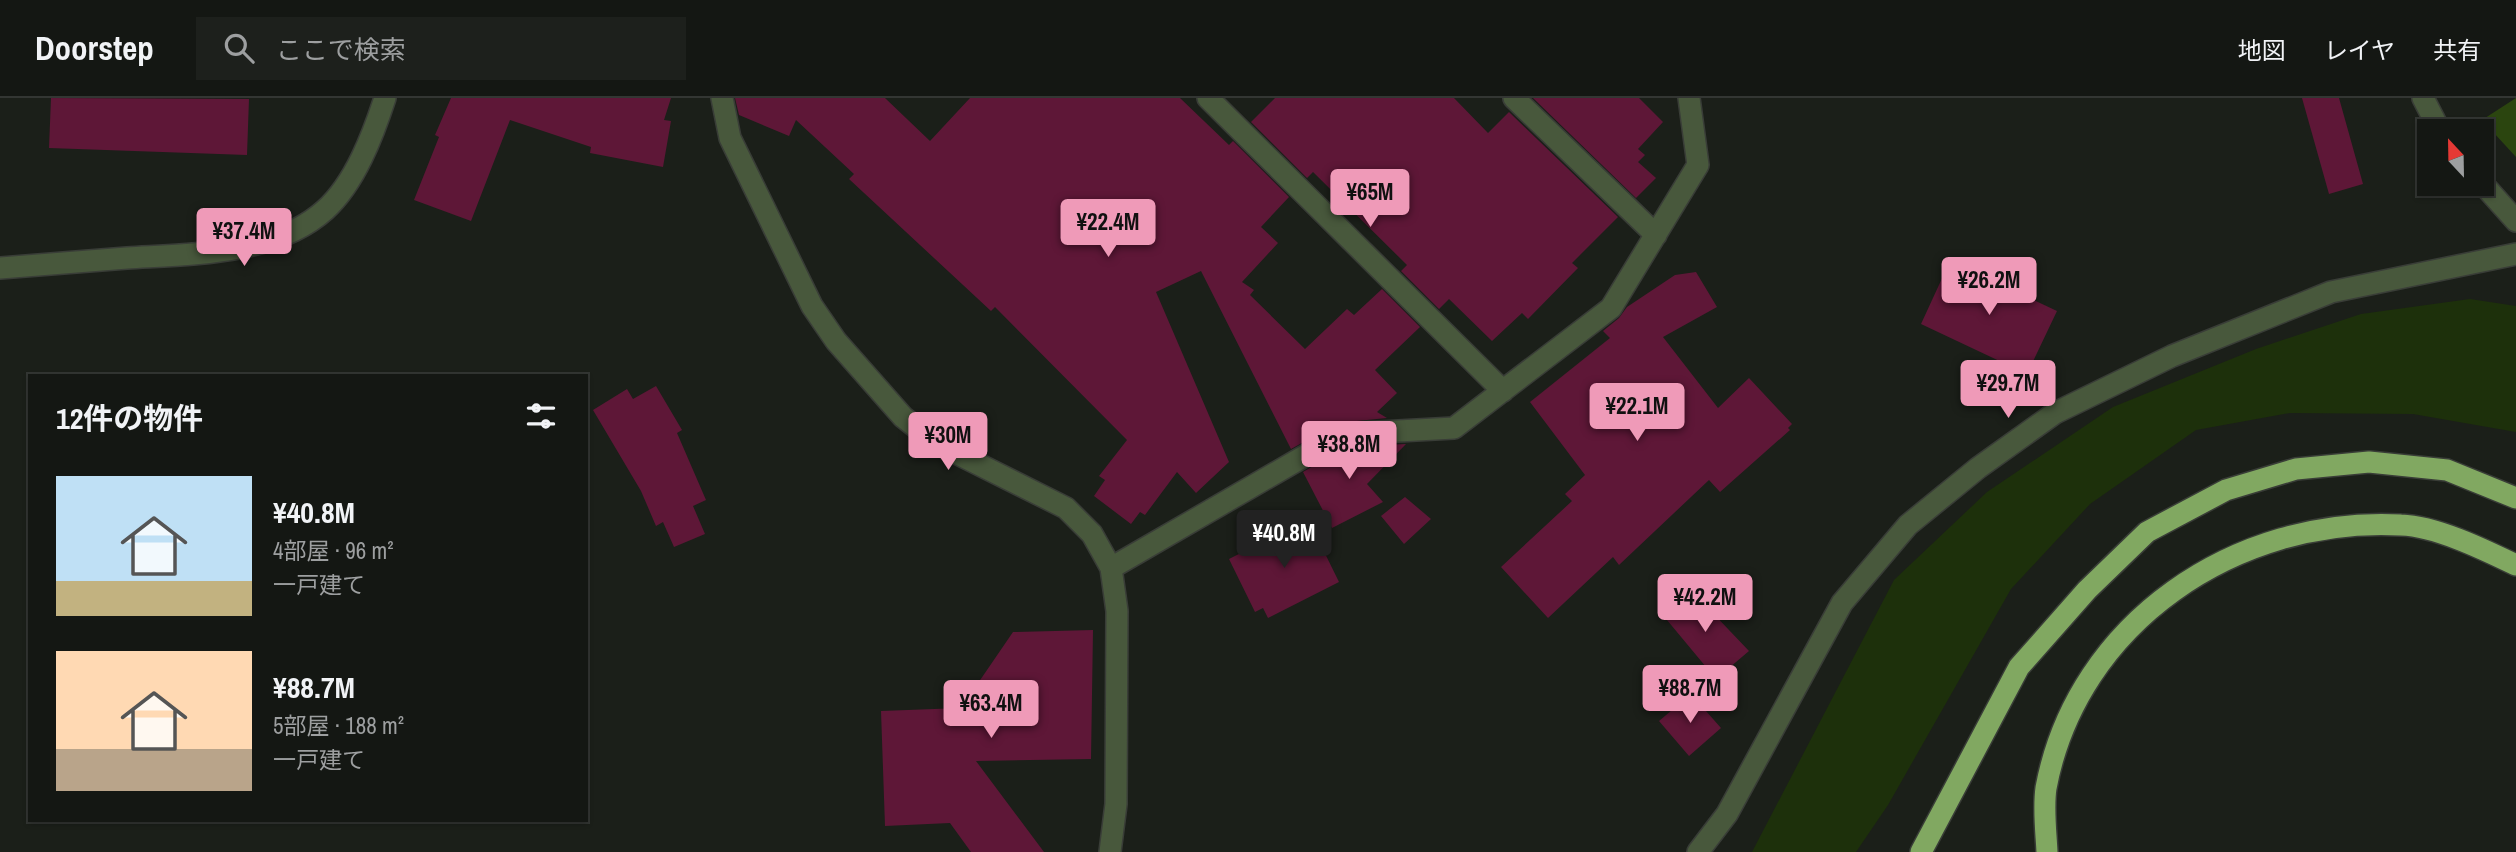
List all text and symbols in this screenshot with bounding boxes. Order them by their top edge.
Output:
search box [196,17,686,80]
text: Doorstep [35,26,154,70]
icon: search [220,29,258,67]
text: ここで検索 [276,32,406,67]
text: 地図 [2238,34,2286,66]
text: レイヤ [2324,34,2395,66]
text: 共有 [2433,34,2481,66]
north arrow [2417,119,2494,196]
map controls [2417,119,2494,196]
pin: ¥65M [1329,170,1411,229]
text: ¥65M [1346,176,1394,207]
pin: ¥22.4M [1051,200,1165,259]
text: ¥22.4M [1077,206,1139,237]
pin: ¥37.4M [187,208,301,268]
text: ¥37.4M [213,215,275,246]
pin: ¥26.2M [1932,258,2046,317]
text: ¥26.2M [1958,264,2020,295]
pin: ¥29.7M [1951,360,2065,420]
text: ¥29.7M [1977,367,2039,398]
pin: ¥22.1M [1580,384,1694,443]
text: ¥22.1M [1606,390,1668,421]
icon: filters [522,397,560,435]
text: 12件の物件 [56,398,203,438]
pin: ¥30M [907,412,989,472]
text: ¥30M [924,419,972,450]
pin: ¥38.8M [1292,422,1406,481]
text: ¥38.8M [1318,428,1380,459]
text: ¥40.8M [273,492,355,532]
icon: home [112,504,196,588]
pin: ¥40.8M [1227,510,1341,570]
text: ¥40.8M [1253,517,1315,548]
text: 4部屋 · 96 m² [273,535,393,566]
text: 一戸建て [273,569,365,600]
pin: ¥42.2M [1648,574,1762,634]
text: ¥42.2M [1674,581,1736,612]
pin: ¥88.7M [1633,666,1747,725]
text: ¥88.7M [273,667,355,707]
text: ¥88.7M [1659,672,1721,703]
icon: home [112,679,196,763]
pin: ¥63.4M [934,680,1048,740]
text: ¥63.4M [960,687,1022,718]
text: 5部屋 · 188 m² [273,710,404,741]
text: 一戸建て [273,744,365,775]

